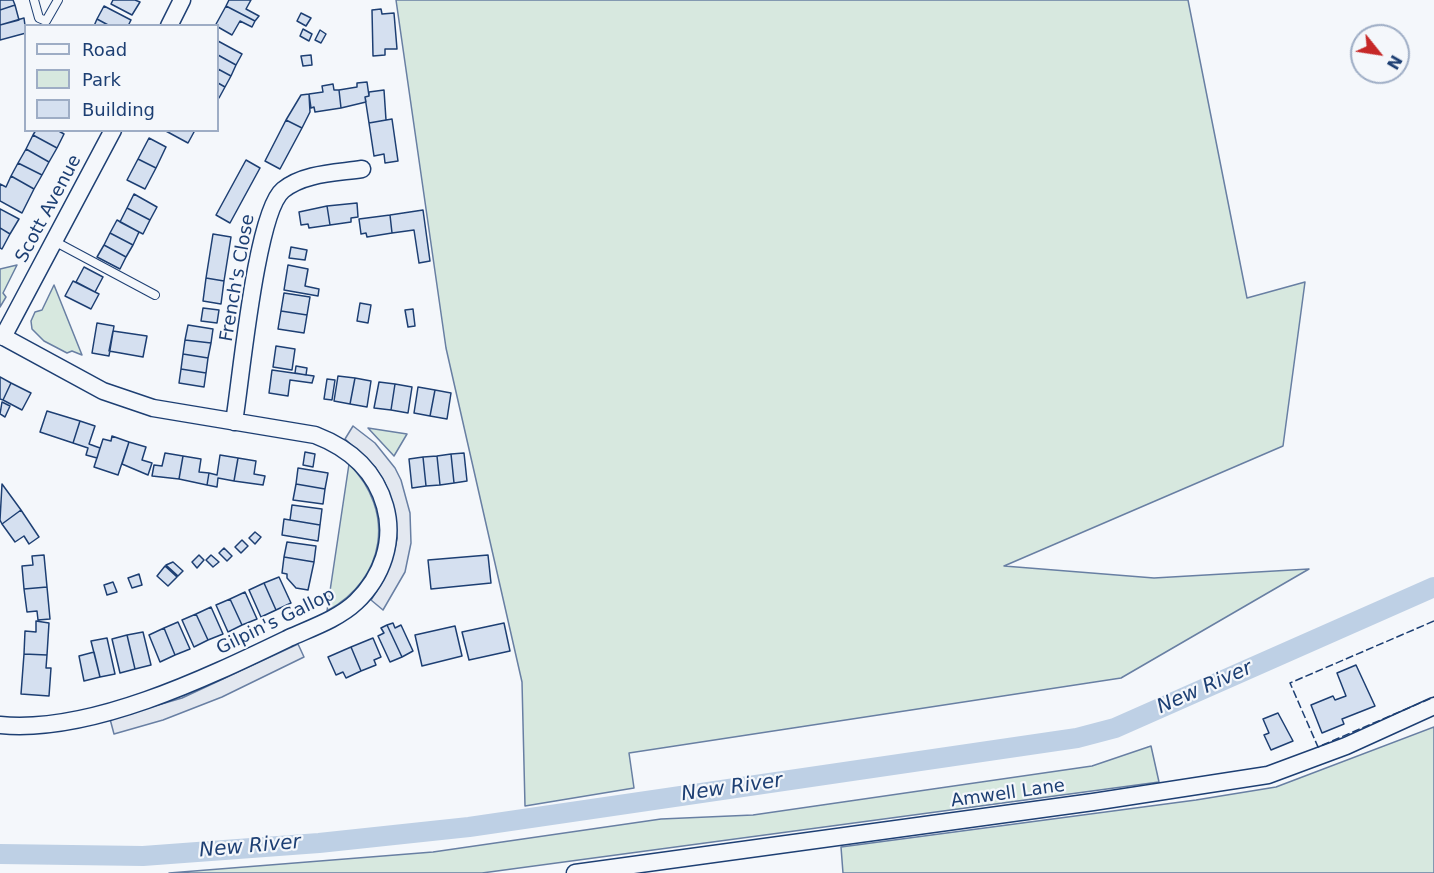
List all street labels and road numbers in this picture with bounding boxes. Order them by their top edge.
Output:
street label: Scott Avenue [12,151,86,267]
street label: French's Close [216,213,260,343]
street label: Gilpin's Gallop [213,584,339,660]
street label: Amwell Lane [950,775,1066,813]

